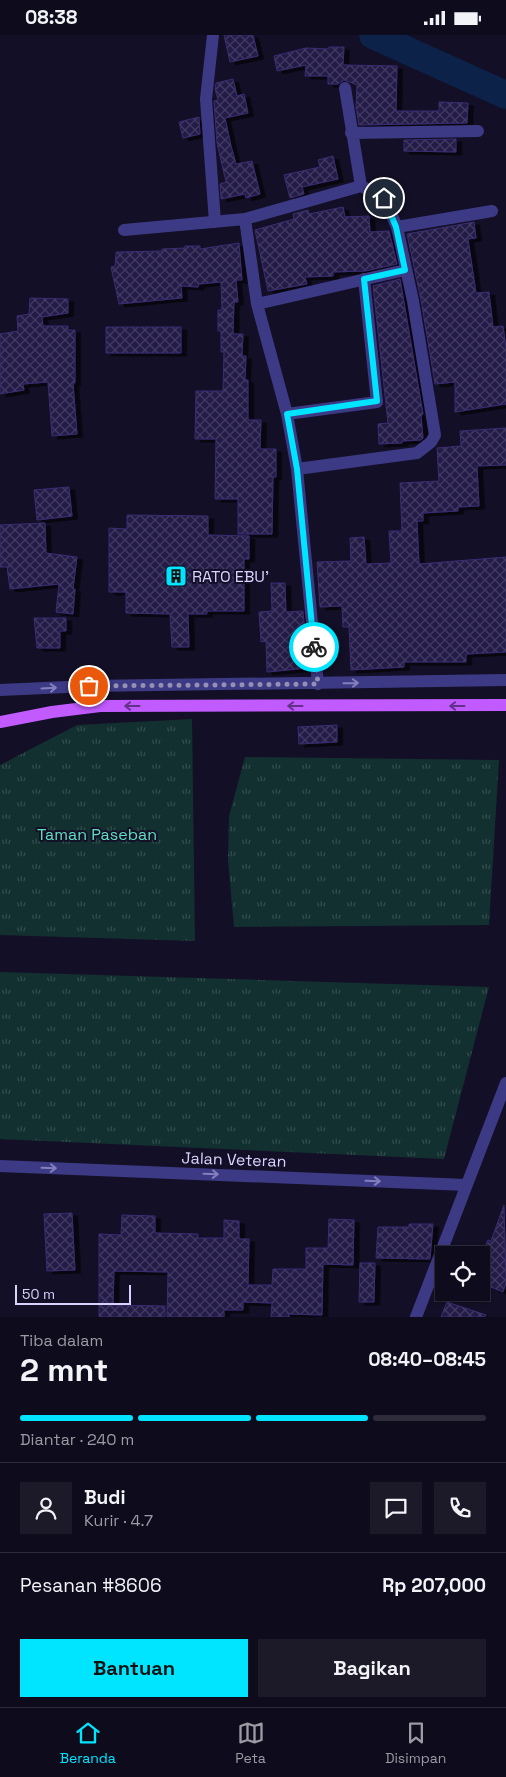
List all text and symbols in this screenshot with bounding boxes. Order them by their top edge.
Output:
text: 08:38 [25,5,77,30]
pin [363,177,405,219]
icon: home [370,184,398,212]
building icon: RATO EBU' [164,564,188,588]
place label: RATO EBU' [192,566,269,587]
courier [289,622,339,672]
icon: bike [300,633,328,661]
pin [68,665,110,707]
icon: bag [75,672,103,700]
one-way arrow [342,678,359,688]
one-way arrow [40,683,56,692]
one-way arrow [125,701,141,711]
one-way arrow [287,701,304,711]
one-way arrow [450,701,466,711]
park label: Taman Paseban [37,824,157,845]
street label: Jalan Veteran [181,1147,287,1172]
one-way arrow [40,1163,56,1172]
one-way arrow [203,1170,219,1179]
one-way arrow [365,1176,381,1186]
map controls [435,1246,490,1301]
button: locate [435,1246,490,1301]
scale bar [15,1282,131,1305]
text: 50 m [22,1285,55,1303]
text: Tiba dalam [20,1330,103,1351]
text: 08:40–08:45 [368,1347,486,1372]
text: 2 mnt [20,1350,108,1390]
text: Diantar · 240 m [20,1429,134,1450]
button: person [20,1482,72,1534]
button: chat [370,1482,422,1534]
button: phone [434,1482,486,1534]
text: Budi [84,1485,126,1510]
text: Kurir · 4.7 [84,1510,153,1531]
text: Pesanan #8606 [20,1573,162,1598]
text: Rp 207,000 [382,1573,486,1598]
button: Bantuan [20,1639,248,1697]
button: Bagikan [258,1639,486,1697]
tab: Beranda [60,1719,116,1767]
tab: Peta [235,1719,266,1767]
tab: Disimpan [385,1719,446,1767]

